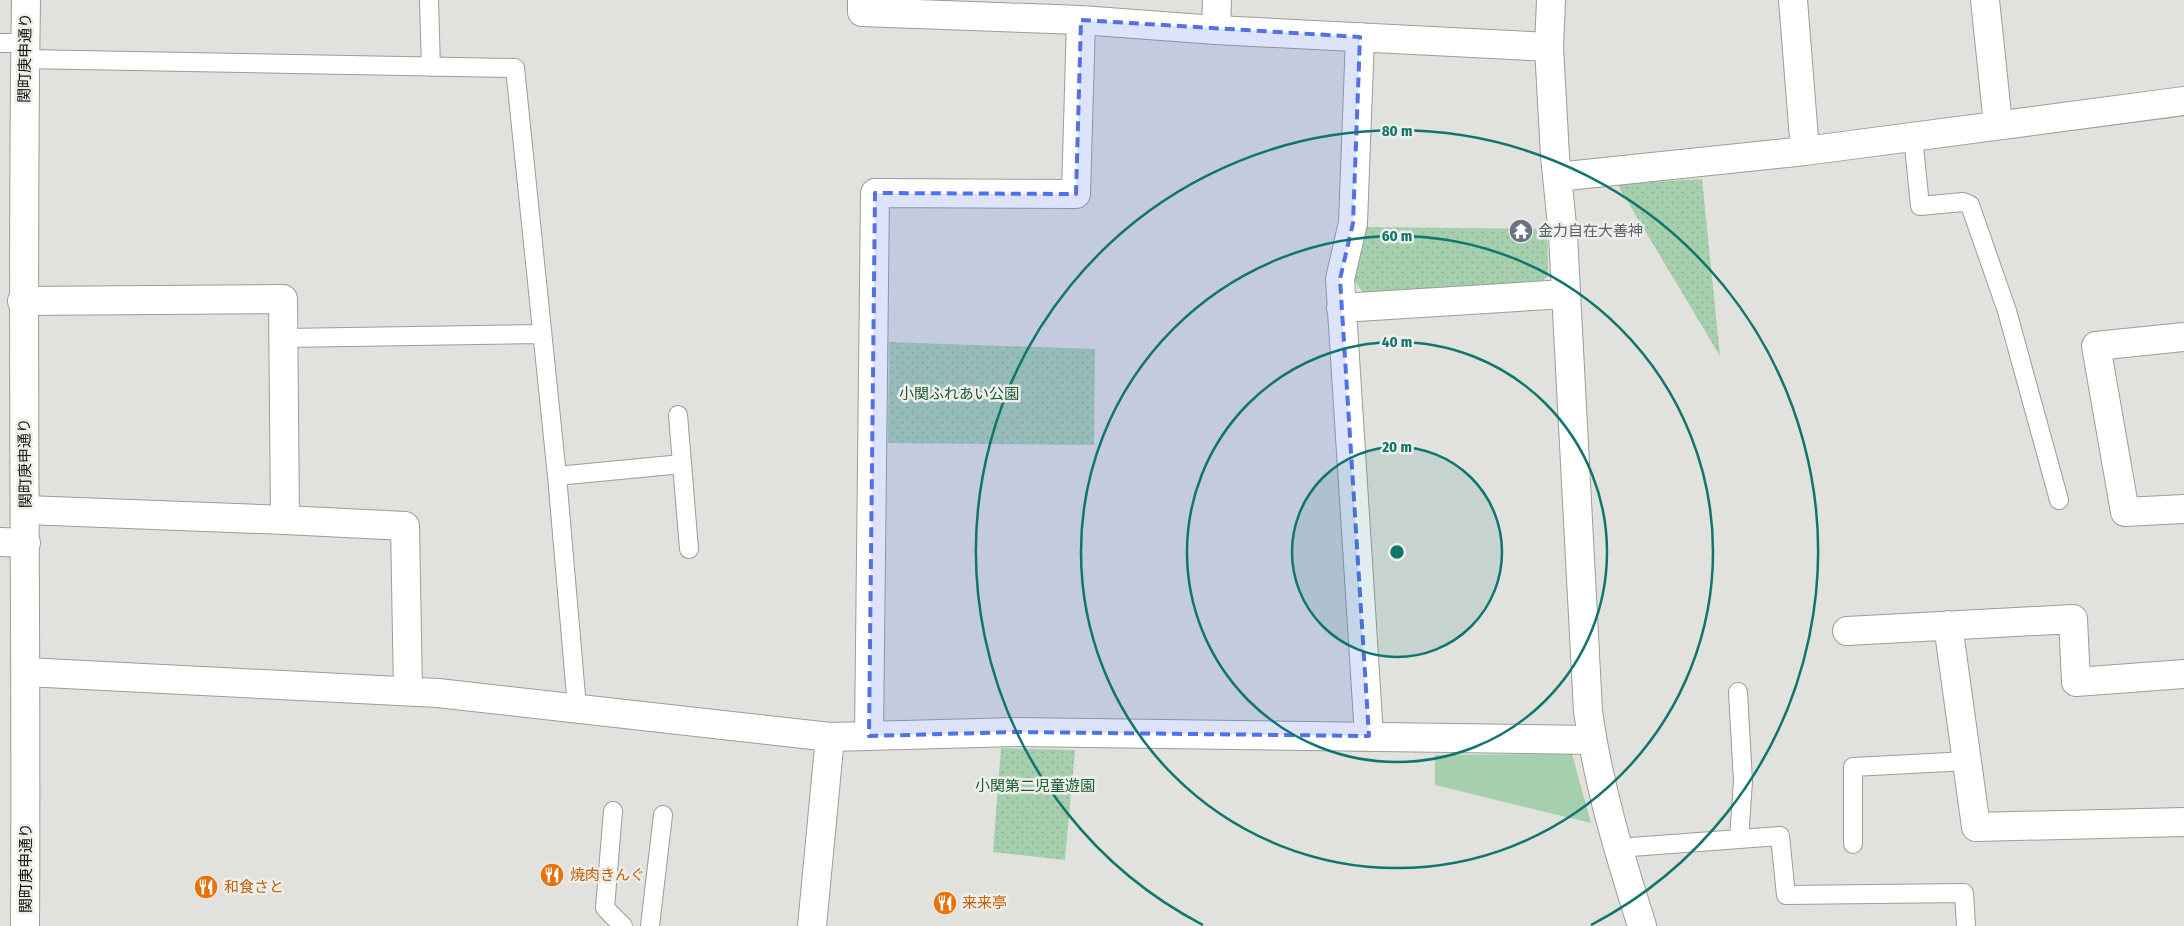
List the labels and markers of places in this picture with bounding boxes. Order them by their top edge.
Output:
temple icon: 金力自在大善神 [1508,218,1534,244]
place label: 金力自在大善神 [1538,222,1643,240]
centre of rings [1388,543,1406,561]
restaurant icon: 焼肉きんぐ [539,862,565,888]
place label: 焼肉きんぐ [570,866,645,884]
restaurant icon: 和食さと [193,874,219,900]
place label: 和食さと [224,878,284,896]
restaurant icon: 来来亭 [932,890,958,916]
place label: 来来亭 [962,894,1007,912]

